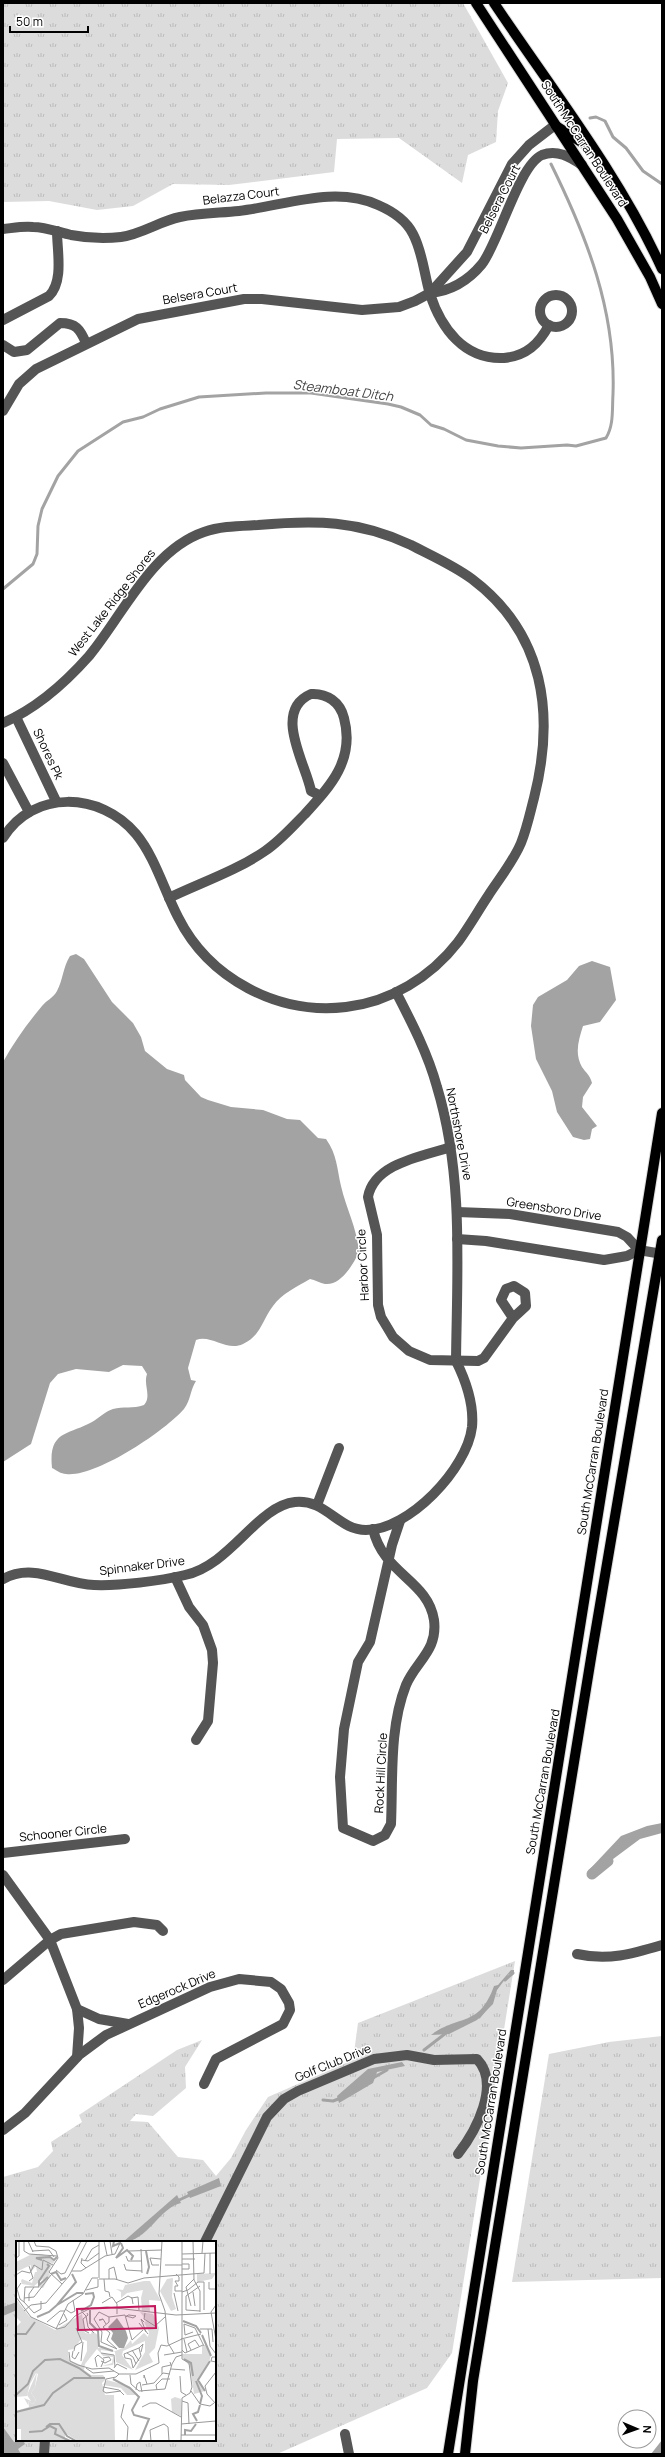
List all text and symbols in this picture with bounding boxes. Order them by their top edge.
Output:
scale bar [10,8,88,34]
text: 50 m [16,13,43,30]
street label: South McCarran Boulevard [537,77,632,210]
street label: Belsera Court [475,161,524,236]
street label: Belazza Court [202,182,280,209]
street label: Belsera Court [161,279,239,308]
water label: Steamboat Ditch [292,375,395,405]
street label: West Lake Ridge Shores [64,545,159,660]
street label: Shores Pk [29,725,68,783]
street label: Northshore Drive [442,1086,477,1182]
street label: Greensboro Drive [505,1193,603,1224]
street label: Harbor Circle [352,1229,373,1301]
street label: South McCarran Boulevard [573,1388,612,1536]
street label: Spinnaker Drive [98,1552,186,1579]
street label: South McCarran Boulevard [521,1708,564,1856]
street label: Rock Hill Circle [370,1732,391,1814]
street label: Schooner Circle [18,1819,108,1846]
street label: Edgerock Drive [136,1965,218,2012]
street label: South McCarran Boulevard [471,2028,510,2176]
street label: Golf Club Drive [292,2039,374,2086]
inset map [16,2241,216,2441]
north arrow [617,2409,657,2449]
text: N [640,2425,655,2434]

